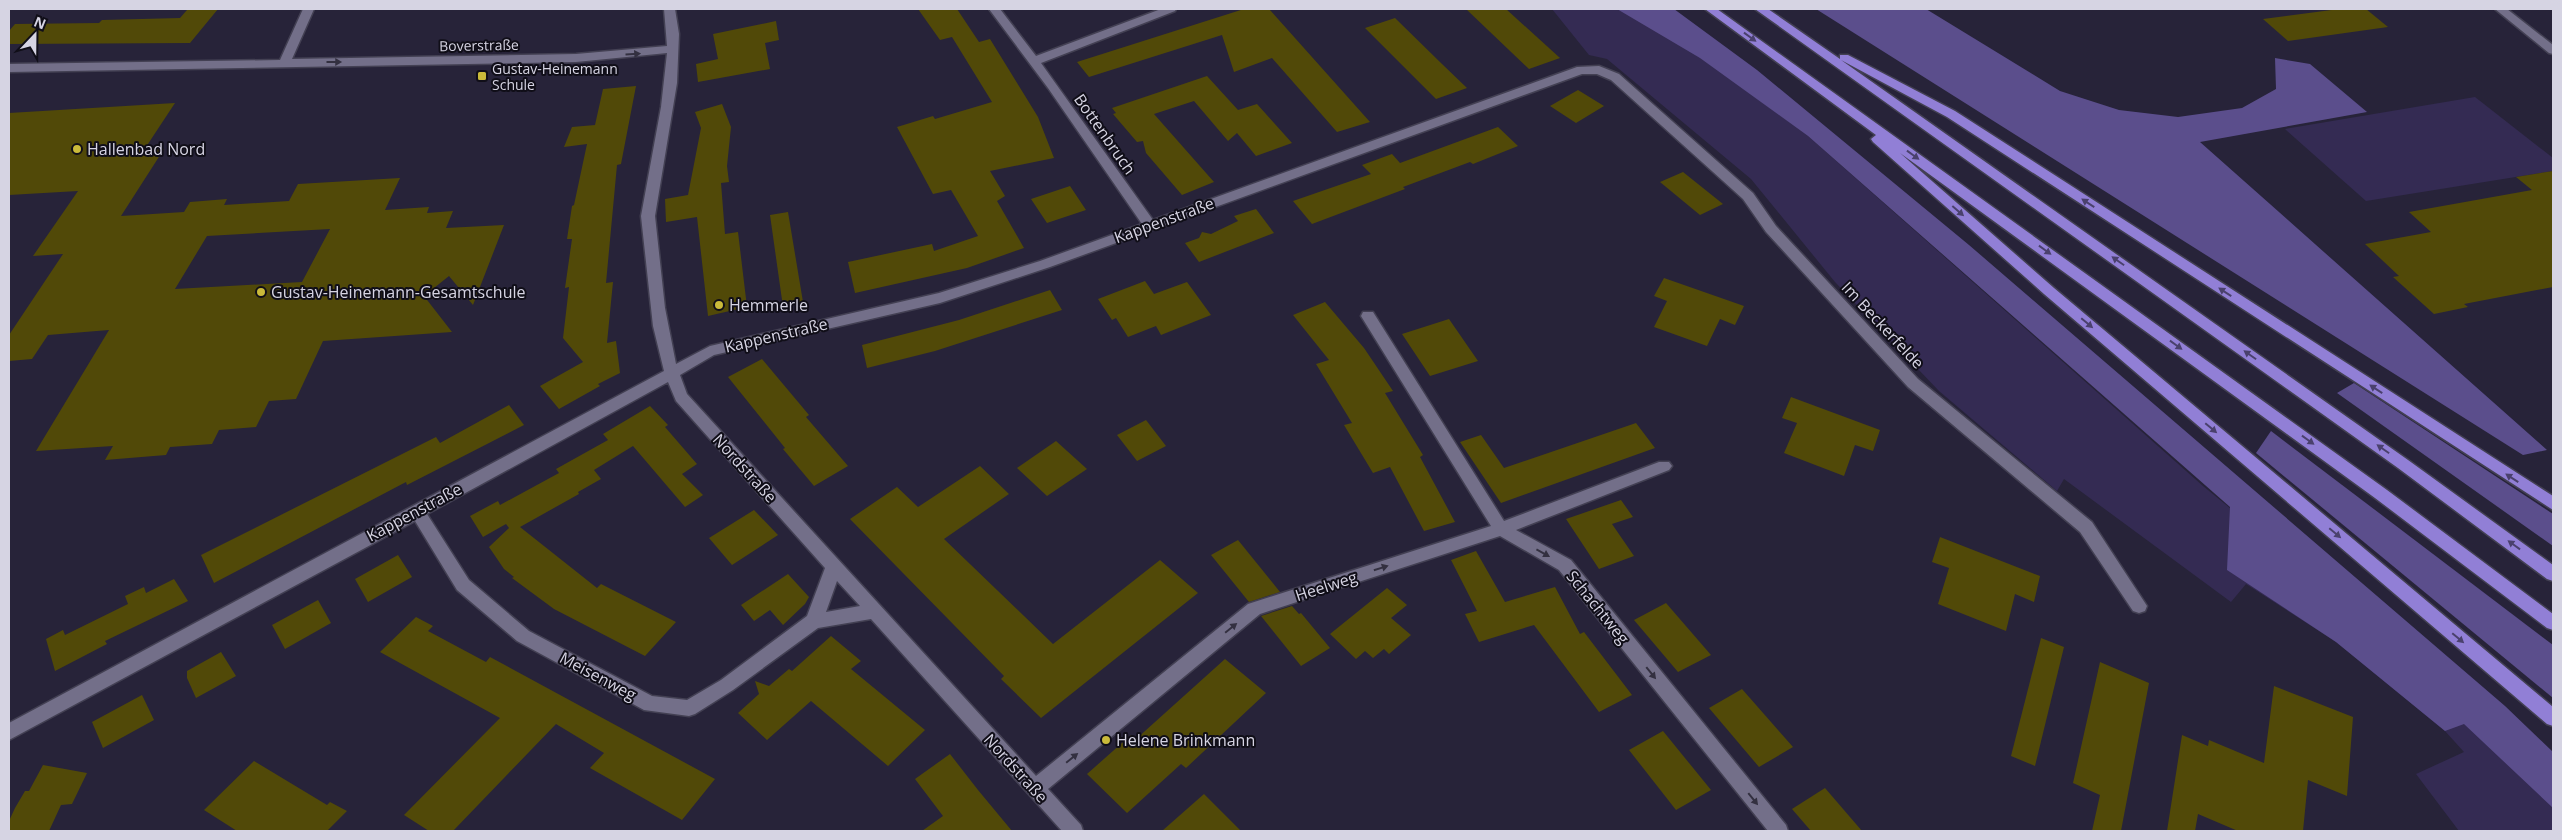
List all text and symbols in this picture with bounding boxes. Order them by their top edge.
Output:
north arrow [10,10,60,60]
text: N [31,12,49,33]
one-way arrow [1743,32,1757,42]
street label: Boverstraße [439,35,519,55]
one-way arrow [625,50,641,58]
one-way arrow [326,58,342,66]
place label: Gustav-Heinemann Schule [492,59,618,94]
marker: Gustav-Heinemann Schule [476,70,488,82]
street label: Bottenbruch [1069,89,1141,179]
place label: Hallenbad Nord [87,138,205,160]
marker: Hallenbad Nord [71,143,83,155]
one-way arrow [1906,150,1920,160]
street label: Kappenstraße [1111,192,1217,248]
one-way arrow [2082,199,2095,208]
one-way arrow [1951,205,1964,216]
one-way arrow [2038,245,2051,255]
one-way arrow [2111,256,2124,266]
street label: Im Beckerfelde [1837,277,1929,373]
place label: Gustav-Heinemann-Gesamtschule [271,281,526,303]
marker: Gustav-Heinemann-Gesamtschule [255,286,267,298]
one-way arrow [2218,287,2231,296]
place label: Hemmerle [729,294,808,316]
marker: Hemmerle [713,299,725,311]
street label: Kappenstraße [722,312,830,358]
one-way arrow [2080,317,2093,328]
one-way arrow [2169,340,2183,350]
one-way arrow [2243,350,2257,360]
one-way arrow [2369,385,2383,394]
one-way arrow [2204,422,2217,433]
street label: Nordstraße [708,429,782,507]
one-way arrow [2301,435,2314,446]
one-way arrow [2376,445,2389,455]
one-way arrow [2506,473,2519,482]
street label: Kappenstraße [363,478,465,546]
one-way arrow [2328,527,2341,538]
one-way arrow [2507,540,2521,550]
one-way arrow [1536,549,1550,558]
one-way arrow [1373,564,1388,571]
street label: Heelweg [1292,566,1360,606]
street label: Schachtweg [1562,566,1635,649]
one-way arrow [1224,622,1237,633]
one-way arrow [2452,632,2465,643]
street label: Meisenweg [556,647,640,706]
one-way arrow [1646,666,1657,679]
street label: Nordstraße [979,729,1053,807]
place label: Helene Brinkmann [1116,729,1255,751]
marker: Helene Brinkmann [1100,734,1112,746]
one-way arrow [1066,753,1078,764]
one-way arrow [1747,792,1758,805]

